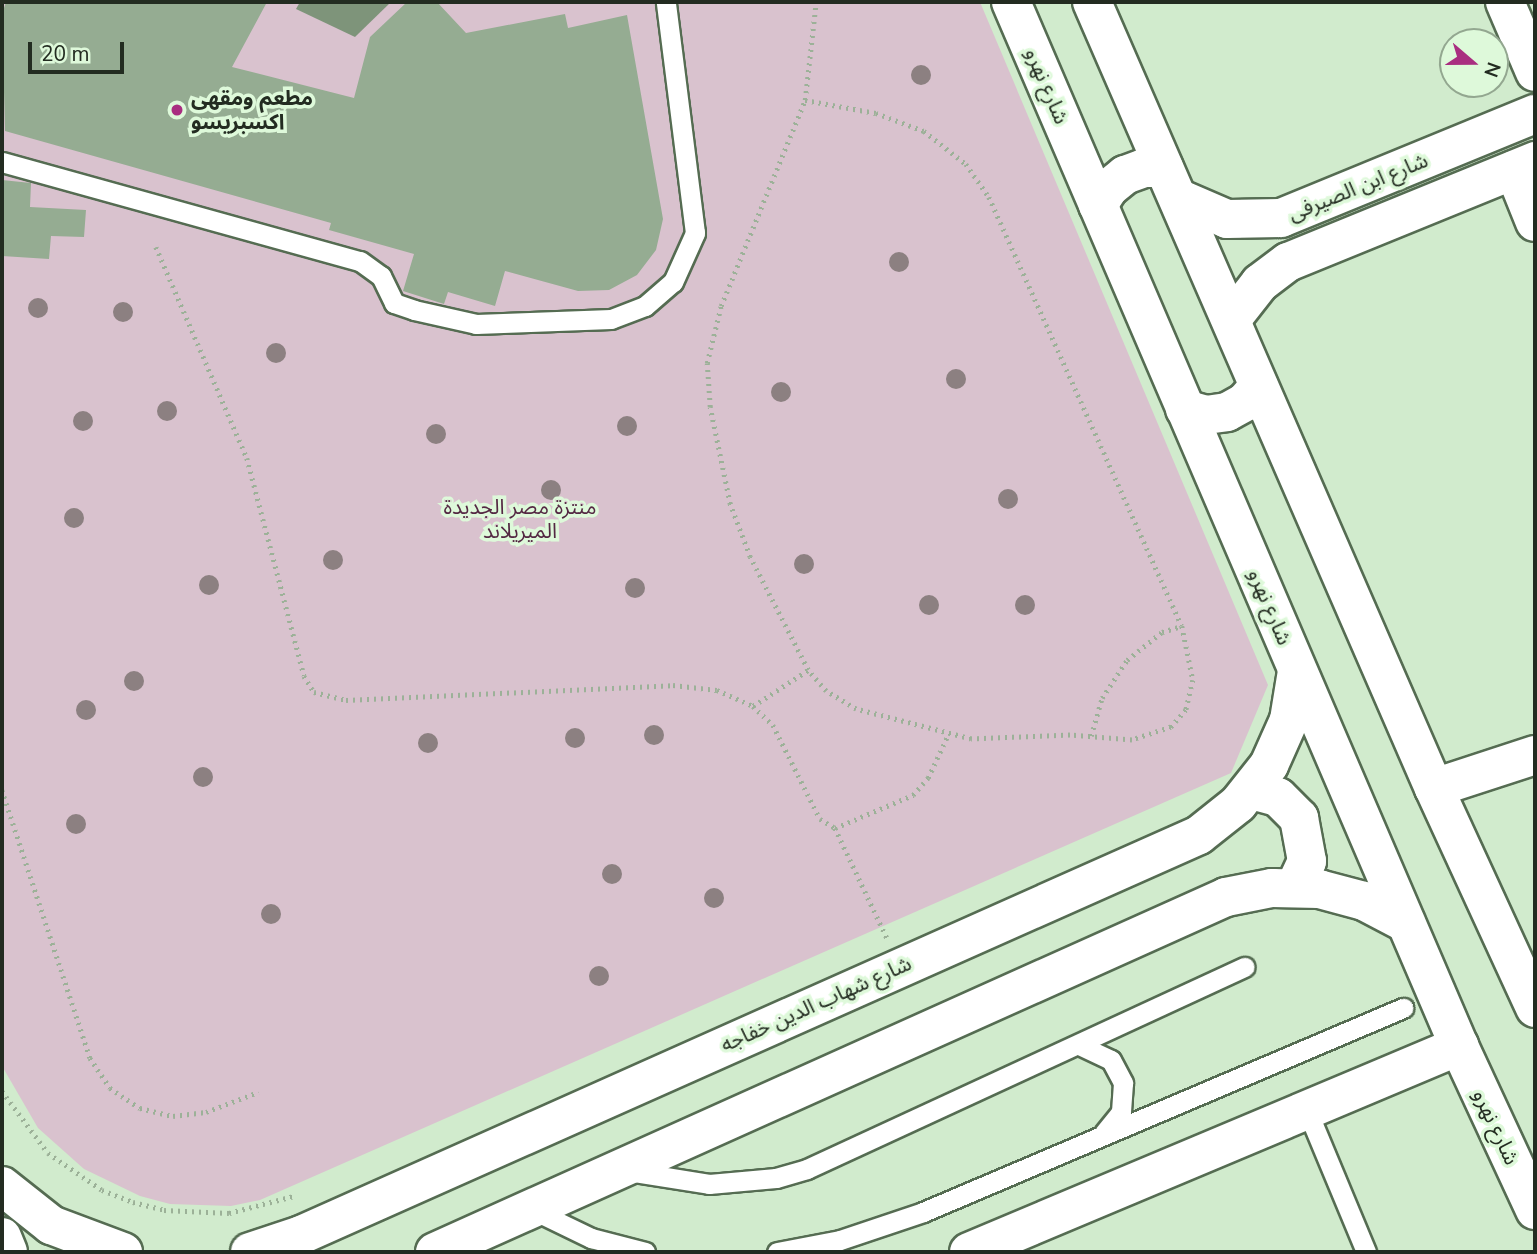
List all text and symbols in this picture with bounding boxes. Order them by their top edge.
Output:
scale bar [32,28,128,72]
north arrow [1439,28,1509,98]
text: 20 m [41,40,90,68]
street label: شارع نهرو [1020,44,1074,128]
text: N [1477,58,1507,81]
place label: مطعم ومقهى اكسبريسو [191,85,313,135]
marker: مطعم ومقهى اكسبريسو [169,102,185,118]
street label: شارع ابن الصيرفى [1284,148,1432,226]
park label: منتزة مصر الجديدة الميريلاند [443,494,597,544]
street label: شارع نهرو [1243,565,1297,649]
street label: شارع شهاب الدين خفاجه [717,951,915,1057]
street label: شارع نهرو [1468,1085,1524,1169]

